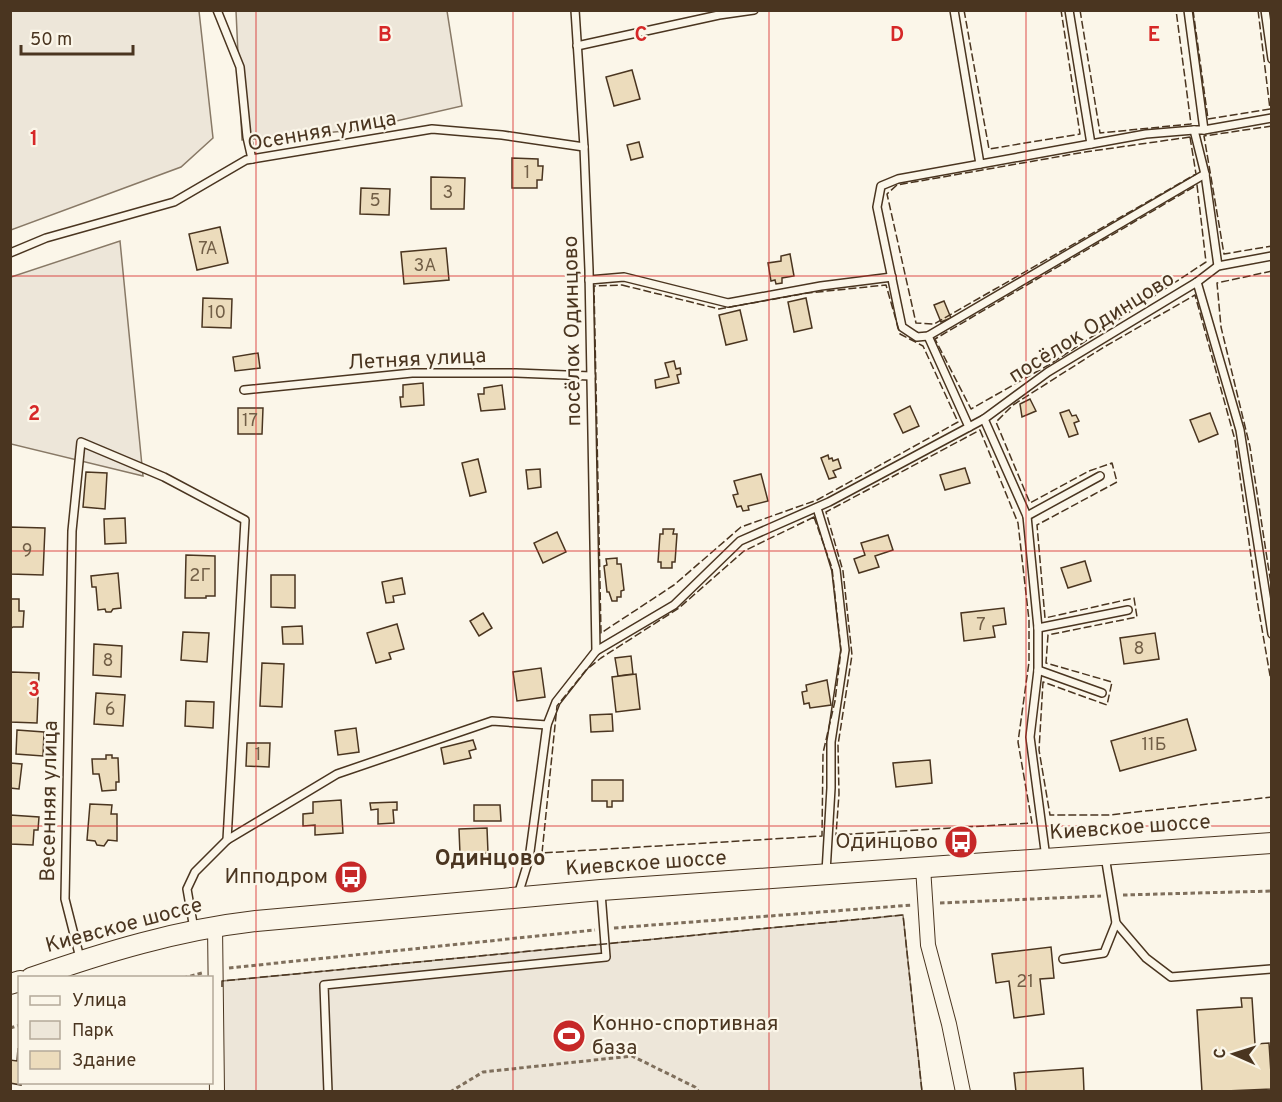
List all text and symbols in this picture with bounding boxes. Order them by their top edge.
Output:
scale bar [21,18,134,56]
text: B [378,23,392,49]
text: C [635,23,647,49]
text: D [890,23,904,49]
text: E [1148,23,1160,49]
text: 50 m [30,29,72,52]
street label: Осенняя улица [245,106,399,158]
text: 1 [30,127,38,153]
house number: 1 [524,162,530,185]
house number: 3 [443,182,453,205]
house number: 5 [369,190,381,213]
street label: посёлок Одинцово [558,235,588,427]
house number: 7А [198,238,218,261]
house number: 3А [414,255,436,278]
street label: посёлок Одинцово [1004,266,1180,390]
house number: 10 [208,302,226,325]
street label: Летняя улица [347,343,487,377]
text: 2 [28,402,40,428]
house number: 17 [242,410,258,433]
house number: 9 [22,540,32,563]
house number: 2Г [189,565,211,588]
house number: 7 [976,614,986,637]
house number: 8 [1134,638,1145,661]
house number: 8 [103,650,114,673]
text: 3 [28,678,40,704]
house number: 6 [105,699,115,722]
street label: Весенняя улица [35,720,65,882]
house number: 11Б [1141,734,1167,757]
house number: 1 [255,744,261,767]
street label: Киевское шоссе [1049,809,1211,847]
bus stop icon: Одинцово [943,824,979,860]
place label: Одинцово [835,829,938,856]
street label: Киевское шоссе [565,845,727,883]
district label: Одинцово [435,846,545,873]
bus stop icon: Ипподром [333,859,369,895]
place label: Ипподром [225,864,328,891]
street label: Киевское шоссе [43,892,205,960]
house number: 21 [1016,971,1034,994]
legend [18,976,213,1084]
text: Улица [72,990,126,1013]
place label: Конно-спортивная база [592,1011,779,1062]
sports icon: Конно-спортивная база [551,1018,587,1054]
text: Парк [72,1020,114,1043]
north arrow [1204,1024,1264,1084]
text: С [1211,1048,1231,1059]
text: Здание [72,1050,136,1073]

